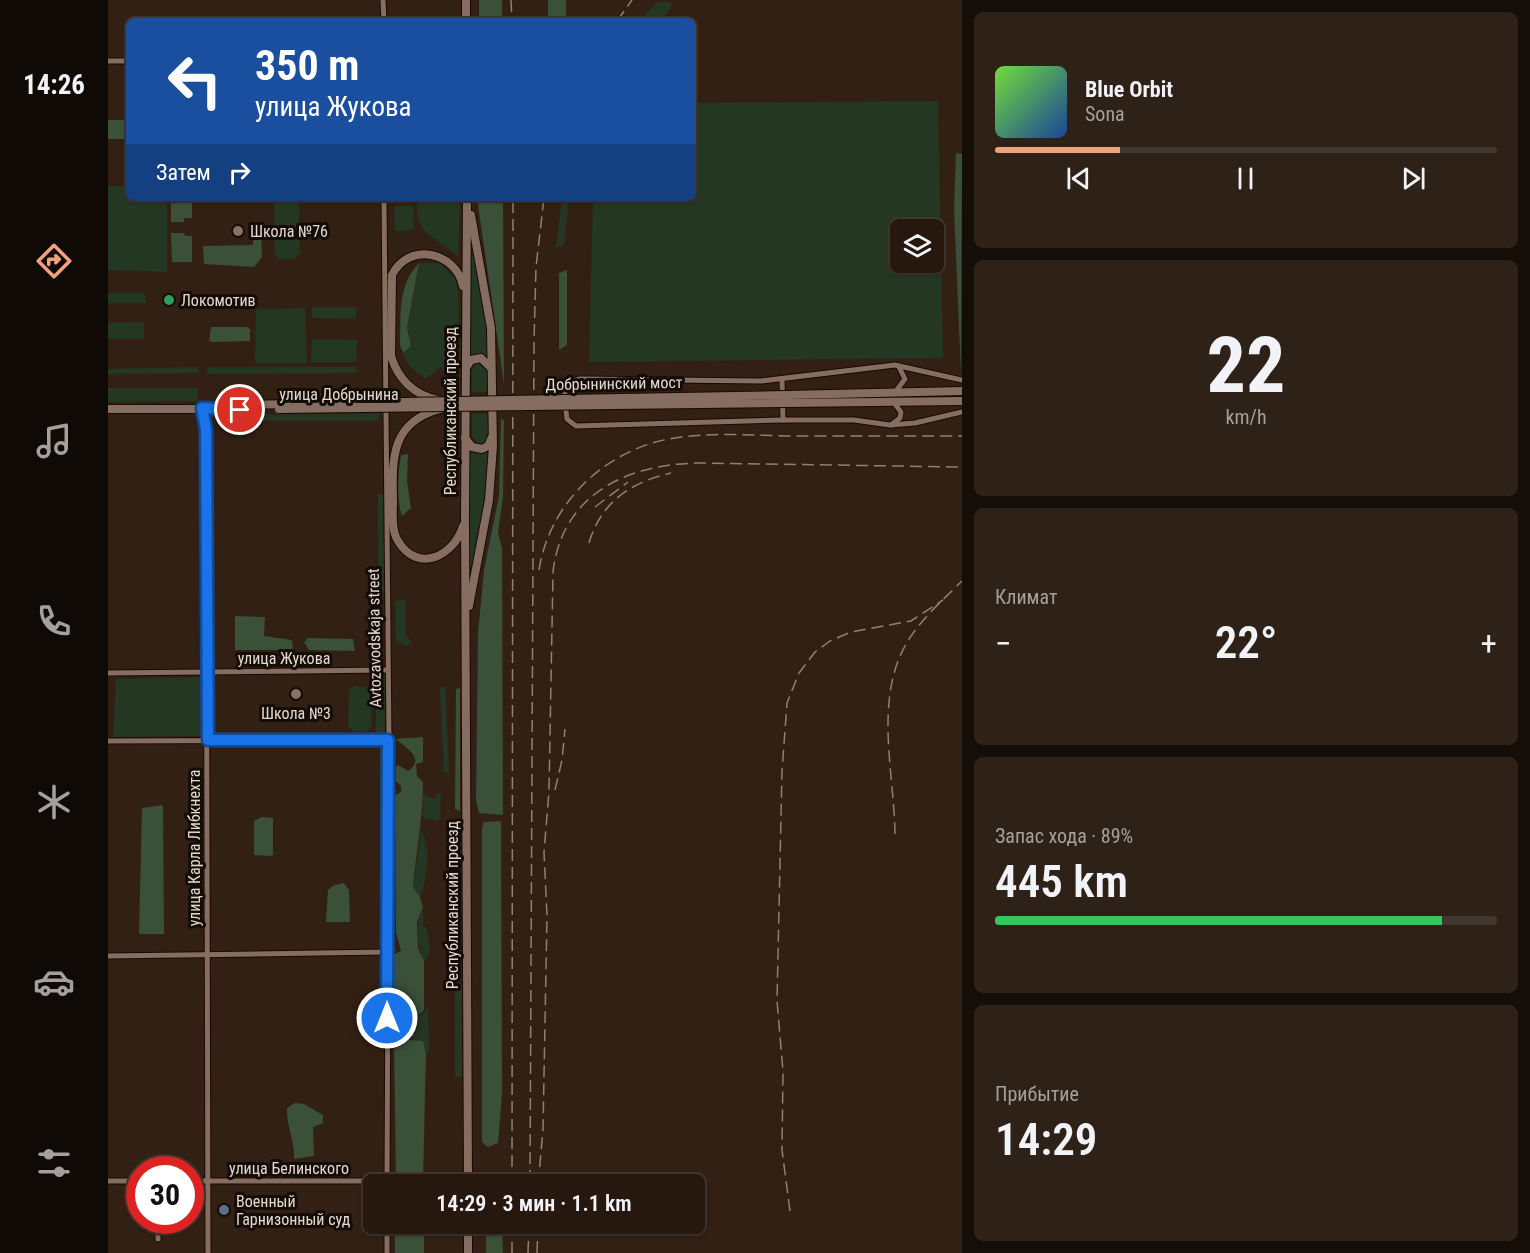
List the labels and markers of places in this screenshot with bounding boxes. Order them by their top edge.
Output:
place label: Школа №76 [250,222,328,241]
marker: Школа №76 [231,224,245,238]
place label: Локомотив [181,291,256,310]
marker: Локомотив [162,293,176,307]
pin [214,384,265,435]
marker: Школа №3 [289,687,303,701]
place label: Школа №3 [261,704,331,723]
place label: Военный Гарнизонный суд [236,1192,351,1229]
marker: Военный Гарнизонный суд [217,1203,231,1217]

